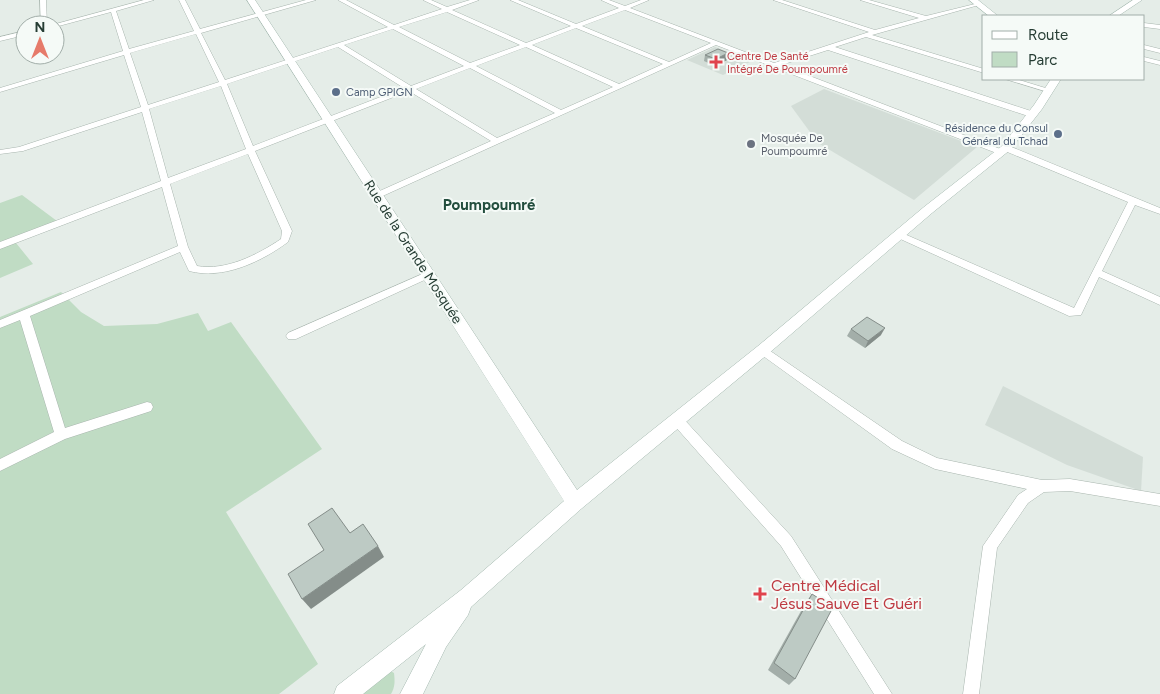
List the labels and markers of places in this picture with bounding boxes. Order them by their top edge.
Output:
place label: Centre De Santé Intégré De Poumpoumré [727,50,848,76]
marker: Centre De Santé Intégré De Poumpoumré [709,55,723,69]
marker: Camp GPIGN [330,86,342,98]
place label: Camp GPIGN [346,86,413,99]
place label: Résidence du Consul Général du Tchad [945,122,1048,148]
marker: Résidence du Consul Général du Tchad [1052,128,1064,140]
place label: Mosquée De Poumpoumré [761,132,827,158]
marker: Mosquée De Poumpoumré [745,138,757,150]
place label: Centre Médical Jésus Sauve Et Guéri [771,576,922,613]
marker: Centre Médical Jésus Sauve Et Guéri [753,587,767,601]

